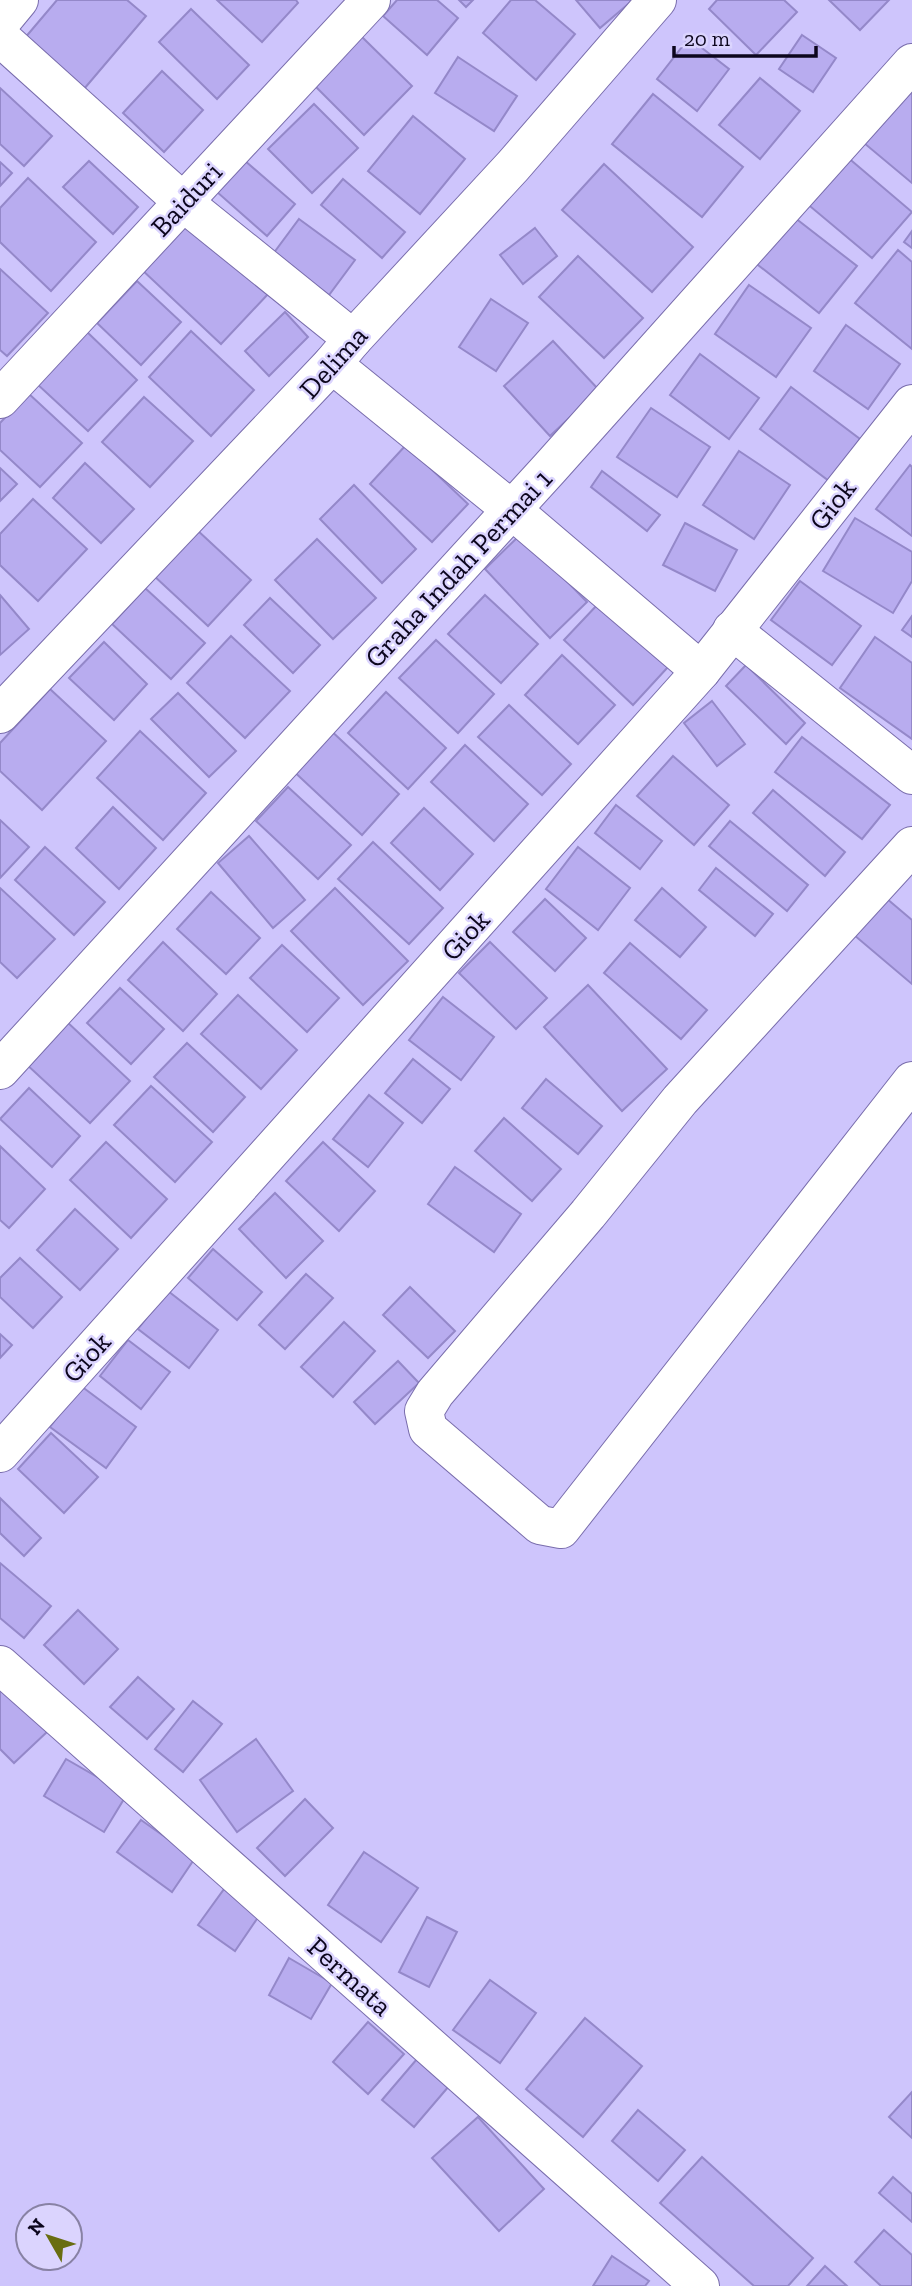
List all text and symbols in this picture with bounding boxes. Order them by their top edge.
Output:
scale bar [674,14,816,58]
text: 20 m [684,26,730,51]
street label: Baiduri [144,155,229,243]
street label: Delima [292,319,375,405]
street label: Graha Indah Permai 1 [358,462,559,674]
street label: Giok [802,472,863,537]
street label: Giok [434,903,497,967]
street label: Giok [55,1325,118,1389]
street label: Permata [301,1930,399,2023]
north arrow [14,2202,84,2272]
text: N [23,2214,50,2239]

